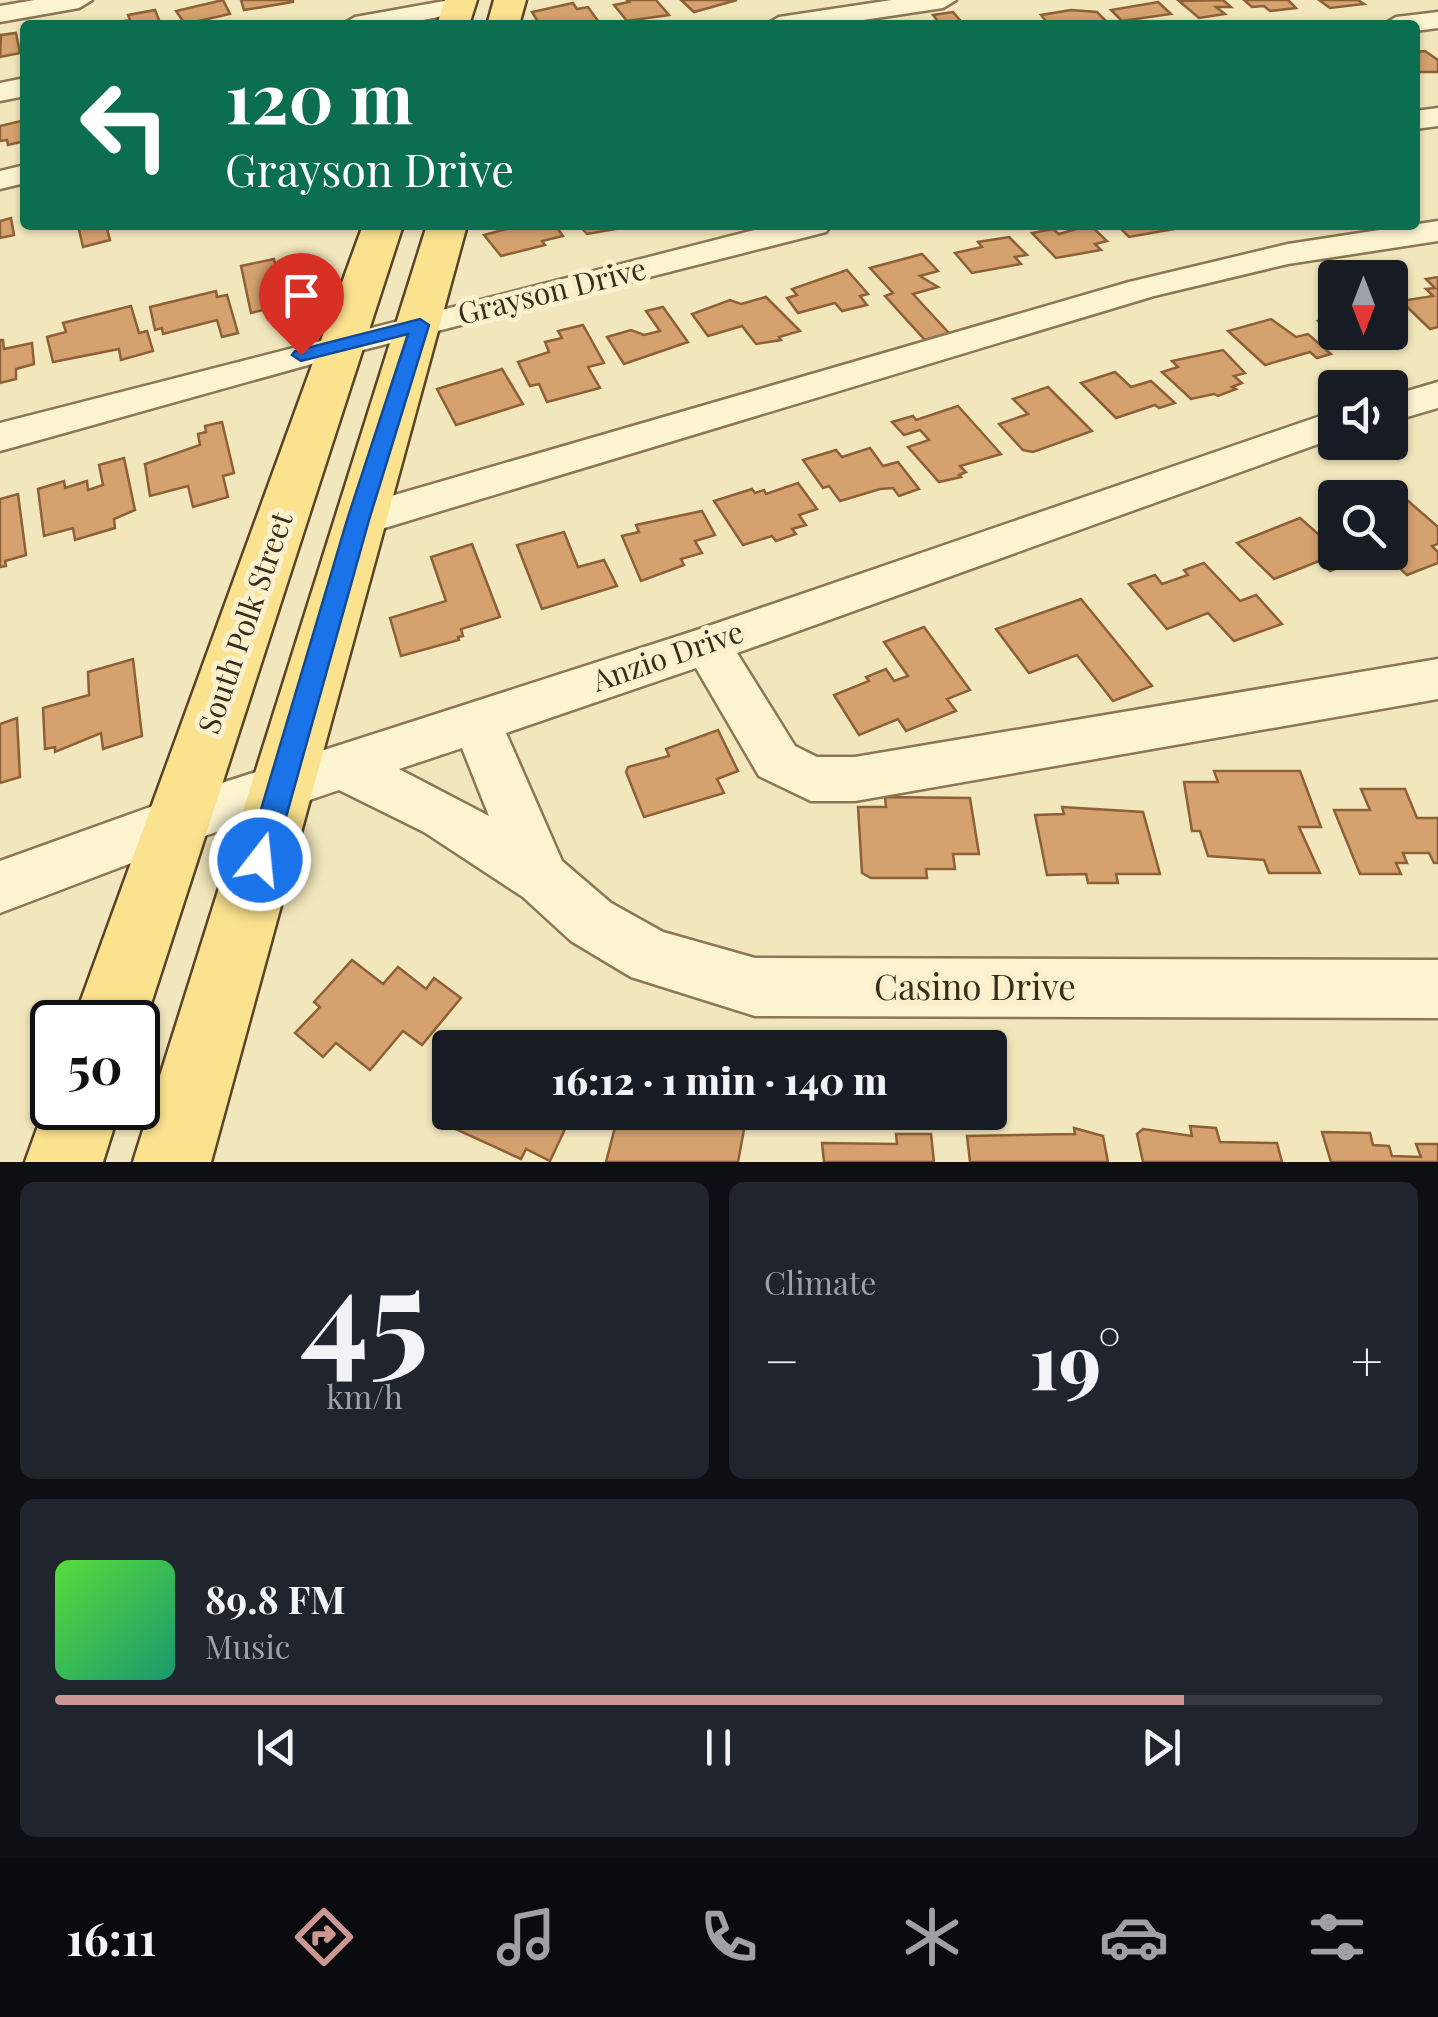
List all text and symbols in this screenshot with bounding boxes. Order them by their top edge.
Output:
text: 120 m [225,48,413,142]
icon: left [60,60,190,190]
text: Grayson Drive [225,138,514,198]
street label: Grayson Drive [453,247,650,333]
pin [259,253,344,356]
north arrow [1318,260,1408,350]
map controls [1318,260,1408,570]
icon: arrive [274,268,329,323]
button: sound [1318,370,1408,460]
button: search [1318,480,1408,570]
street label: South Polk Street [187,506,301,738]
street label: Anzio Drive [586,611,748,700]
position arrow [208,808,312,912]
street label: Casino Drive [874,962,1076,1009]
speed limit sign: 50 [30,1000,160,1130]
text: 16:12 · 1 min · 140 m [551,1054,888,1105]
text: 45 [300,1222,429,1396]
text: Climate [764,1260,876,1303]
text: 19° [1030,1309,1121,1409]
text: − [764,1322,800,1396]
text: + [1351,1322,1383,1396]
text: km/h [326,1374,403,1417]
text: 89.8 FM [205,1573,346,1624]
text: Music [205,1624,290,1667]
icon: previous [249,1720,304,1775]
icon: pause [691,1720,746,1775]
icon: next [1134,1720,1189,1775]
icon: directions [289,1902,359,1972]
icon: music [491,1902,561,1972]
icon: phone [694,1902,764,1972]
icon: climate [897,1902,967,1972]
icon: car [1099,1902,1169,1972]
icon: filters [1302,1902,1372,1972]
text: 16:11 [66,1907,156,1967]

